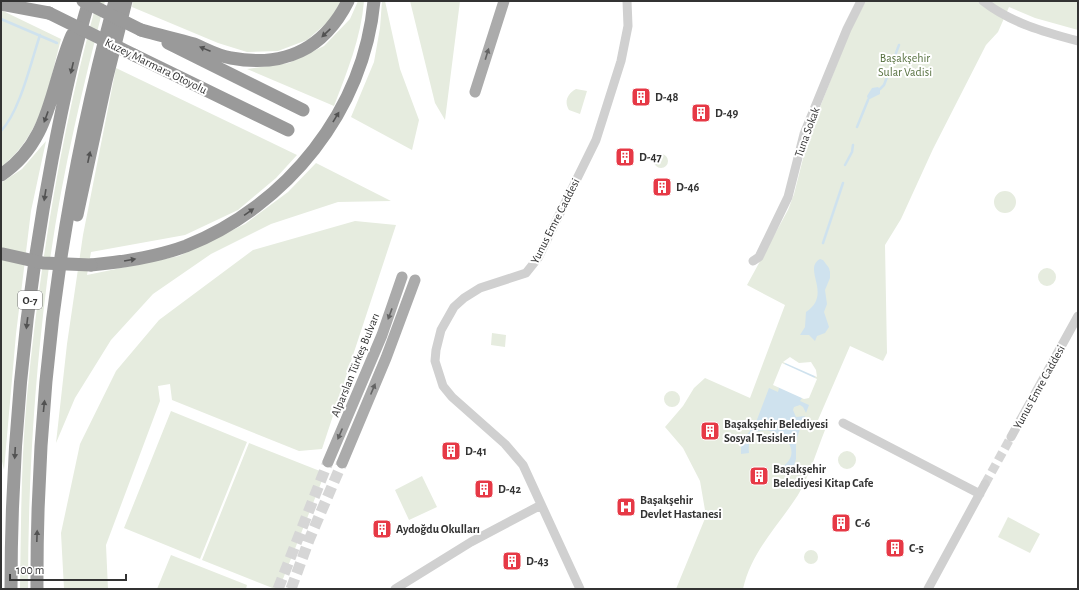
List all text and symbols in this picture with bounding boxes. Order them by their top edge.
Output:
one-way arrow [321,28,331,38]
street label: Kuzey Marmara Otoyolu [103,36,209,97]
one-way arrow [199,45,211,51]
one-way arrow [484,48,490,60]
park label: Başakşehir Sular Vadisi [878,52,932,78]
one-way arrow [69,62,75,74]
building icon: D-48 [630,86,652,108]
place label: D-48 [655,91,679,103]
building icon: D-49 [690,102,712,124]
street label: Tuna Sokak [792,105,822,159]
place label: D-49 [715,107,739,119]
one-way arrow [333,111,340,123]
one-way arrow [42,112,48,124]
building icon: D-47 [614,146,636,168]
one-way arrow [87,151,93,163]
place label: D-47 [639,151,662,163]
street label: Yunus Emre Caddesi [528,176,582,266]
building icon: D-46 [651,176,673,198]
place label: D-46 [676,181,700,193]
one-way arrow [42,189,48,201]
one-way arrow [244,208,255,216]
one-way arrow [124,257,136,263]
road number: O-7 [18,291,42,309]
one-way arrow [386,309,392,321]
street label: Alparslan Türkeş Bulvarı [329,311,381,419]
one-way arrow [23,317,30,329]
street label: Yunus Emre Caddesi [1011,343,1067,431]
one-way arrow [371,382,377,394]
one-way arrow [41,400,47,412]
place label: Başakşehir Belediyesi Sosyal Tesisleri [724,418,828,445]
building icon: Başakşehir Belediyesi Sosyal Tesisleri [699,420,721,442]
one-way arrow [337,429,343,440]
building icon: D-41 [440,440,462,462]
place label: D-41 [465,445,487,457]
one-way arrow [12,447,19,459]
place label: Başakşehir Belediyesi Kitap Cafe [773,463,874,490]
building icon: Başakşehir Belediyesi Kitap Cafe [748,465,770,487]
building icon: D-42 [473,478,495,500]
place label: D-42 [498,483,522,495]
place label: Başakşehir Devlet Hastanesi [640,494,722,520]
hospital icon: Başakşehir Devlet Hastanesi [615,496,637,518]
building icon: C-6 [830,512,852,534]
place label: C-6 [855,517,871,529]
building icon: Aydoğdu Okulları [371,518,393,540]
place label: Aydoğdu Okulları [396,523,480,536]
one-way arrow [34,529,40,542]
building icon: C-5 [884,537,906,559]
place label: C-5 [909,542,924,554]
building icon: D-43 [501,550,523,572]
place label: D-43 [526,555,549,567]
scale bar [10,556,126,582]
text: 100 m [16,564,44,576]

